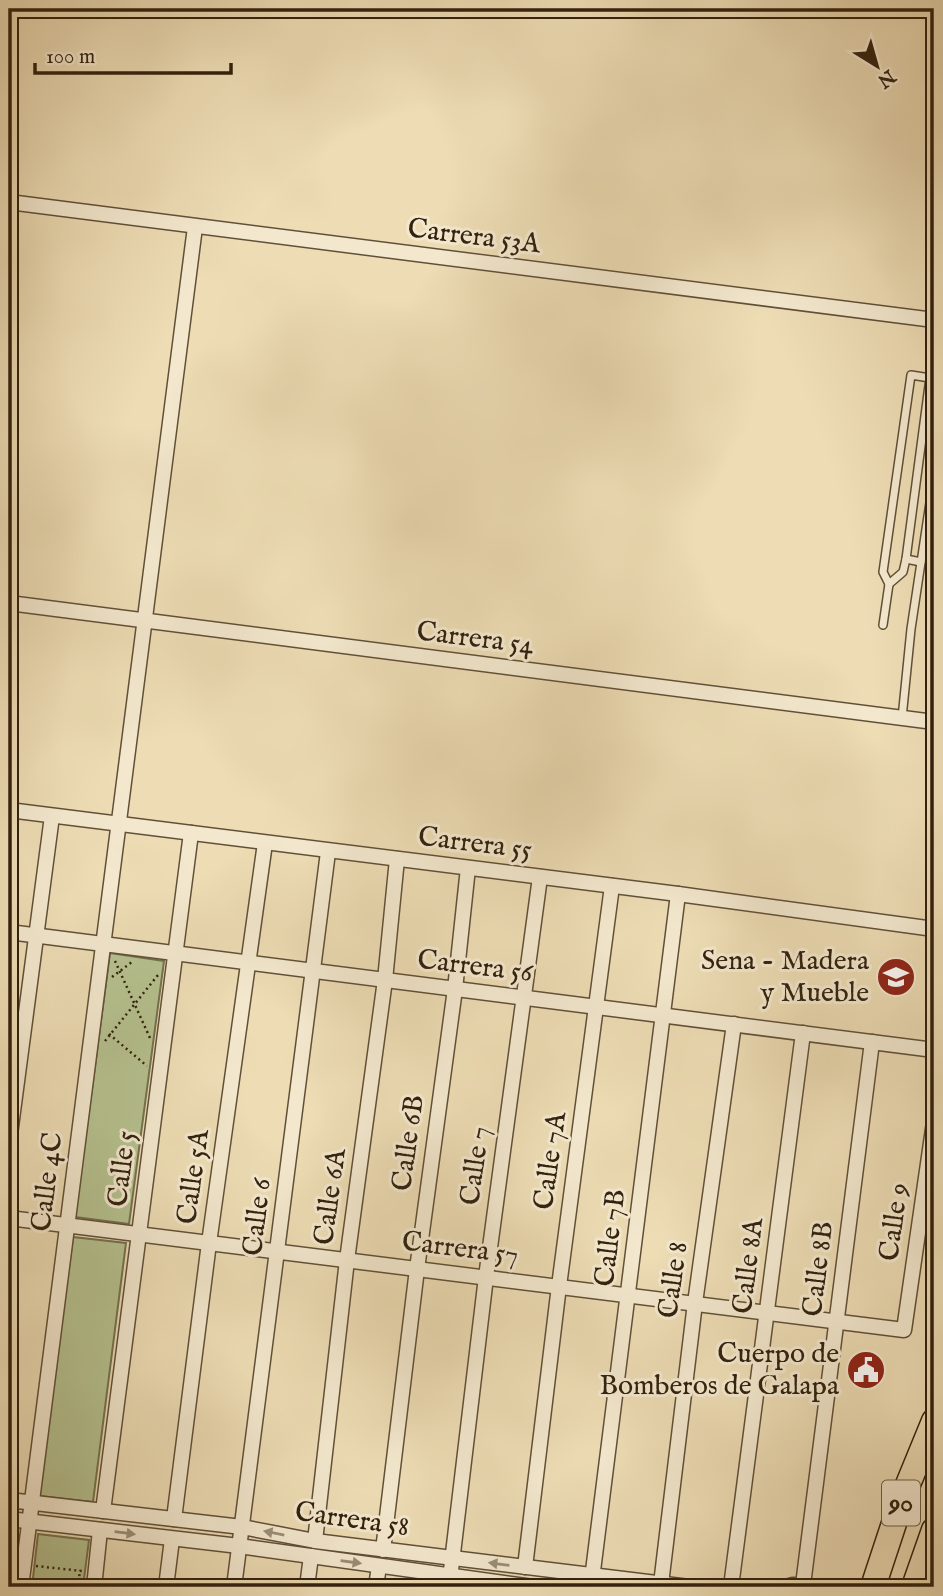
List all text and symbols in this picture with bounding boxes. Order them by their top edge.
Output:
scale bar [35,32,231,76]
north arrow [842,32,912,102]
text: 100 m [46,44,95,71]
text: N [872,63,901,93]
street label: Carrera 53A [406,211,543,263]
street label: Carrera 54 [414,614,536,664]
street label: Carrera 55 [416,820,534,868]
street label: Carrera 56 [415,943,536,992]
place label: Sena - Madera y Mueble [701,944,870,1011]
school or university icon: Sena - Madera y Mueble [875,956,917,998]
street label: Calle 6B [385,1093,433,1193]
street label: Calle 7A [527,1109,575,1212]
street label: Calle 7 [453,1124,499,1208]
street label: Calle 5A [170,1126,218,1227]
street label: Calle 5 [101,1129,145,1209]
street label: Calle 4C [25,1130,71,1234]
street label: Calle 6A [307,1145,355,1247]
street label: Calle 6 [236,1175,280,1258]
street label: Calle 9 [872,1181,918,1263]
street label: Calle 7B [588,1187,634,1289]
street label: Calle 8A [726,1215,772,1316]
street label: Calle 8B [796,1219,842,1319]
street label: Carrera 57 [400,1224,520,1274]
street label: Calle 8 [651,1239,697,1321]
place label: Cuerpo de Bomberos de Galapa [599,1337,840,1404]
public building icon: Cuerpo de Bomberos de Galapa [845,1349,887,1391]
road number: 90 [882,1480,920,1526]
street label: Carrera 58 [293,1495,411,1545]
one-way arrow [114,1528,136,1539]
one-way arrow [263,1528,285,1539]
one-way arrow [340,1557,362,1568]
one-way arrow [488,1559,510,1570]

